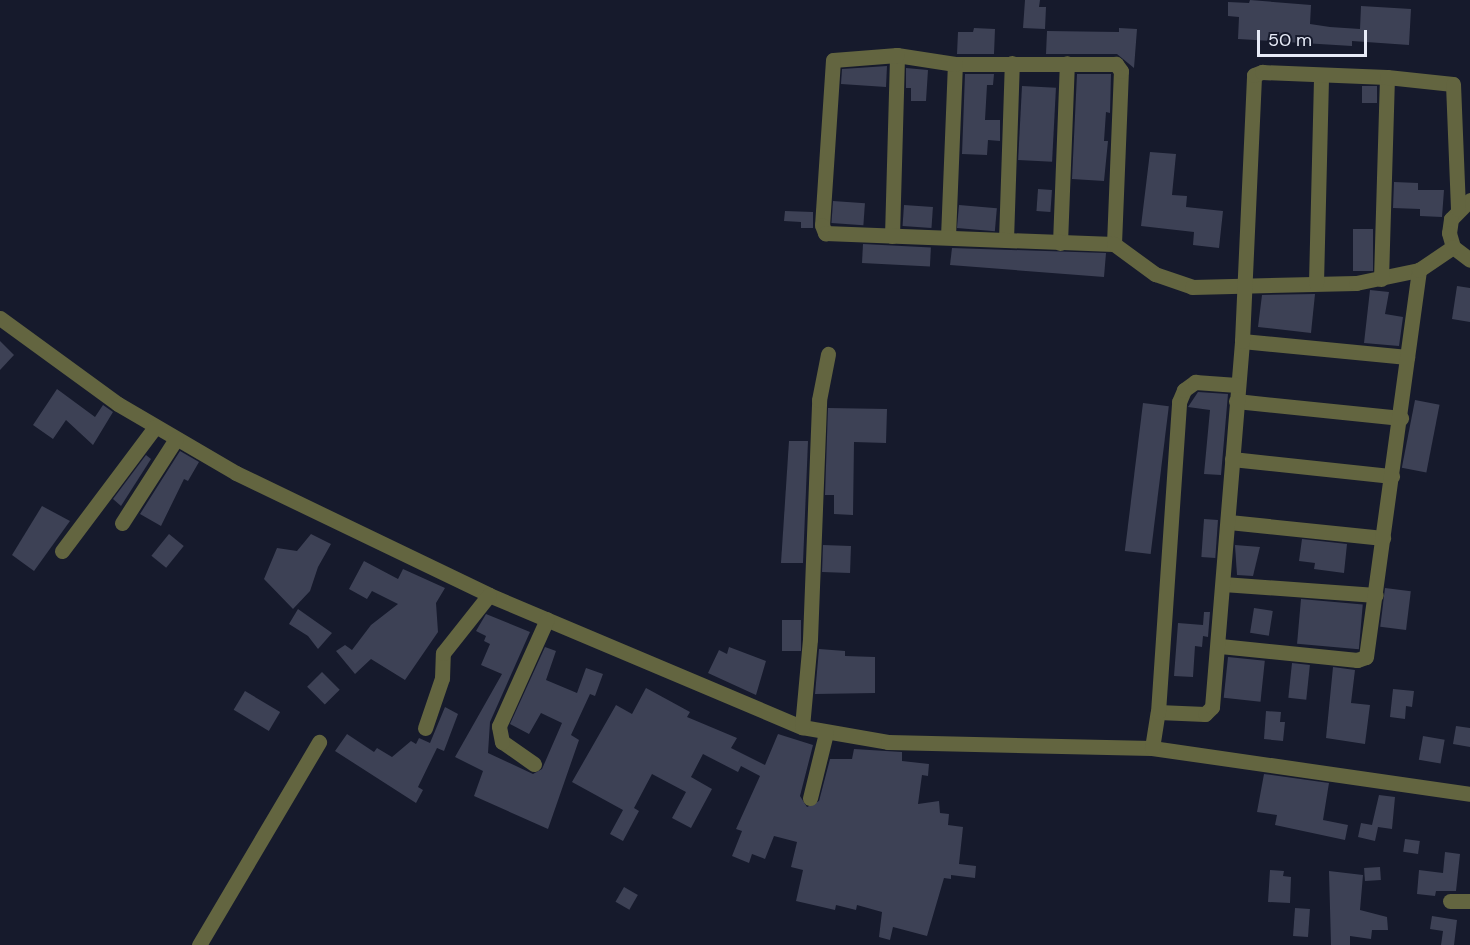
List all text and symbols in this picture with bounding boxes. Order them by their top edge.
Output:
scale bar [1260,18,1370,56]
text: 50 m [1268,28,1312,52]

